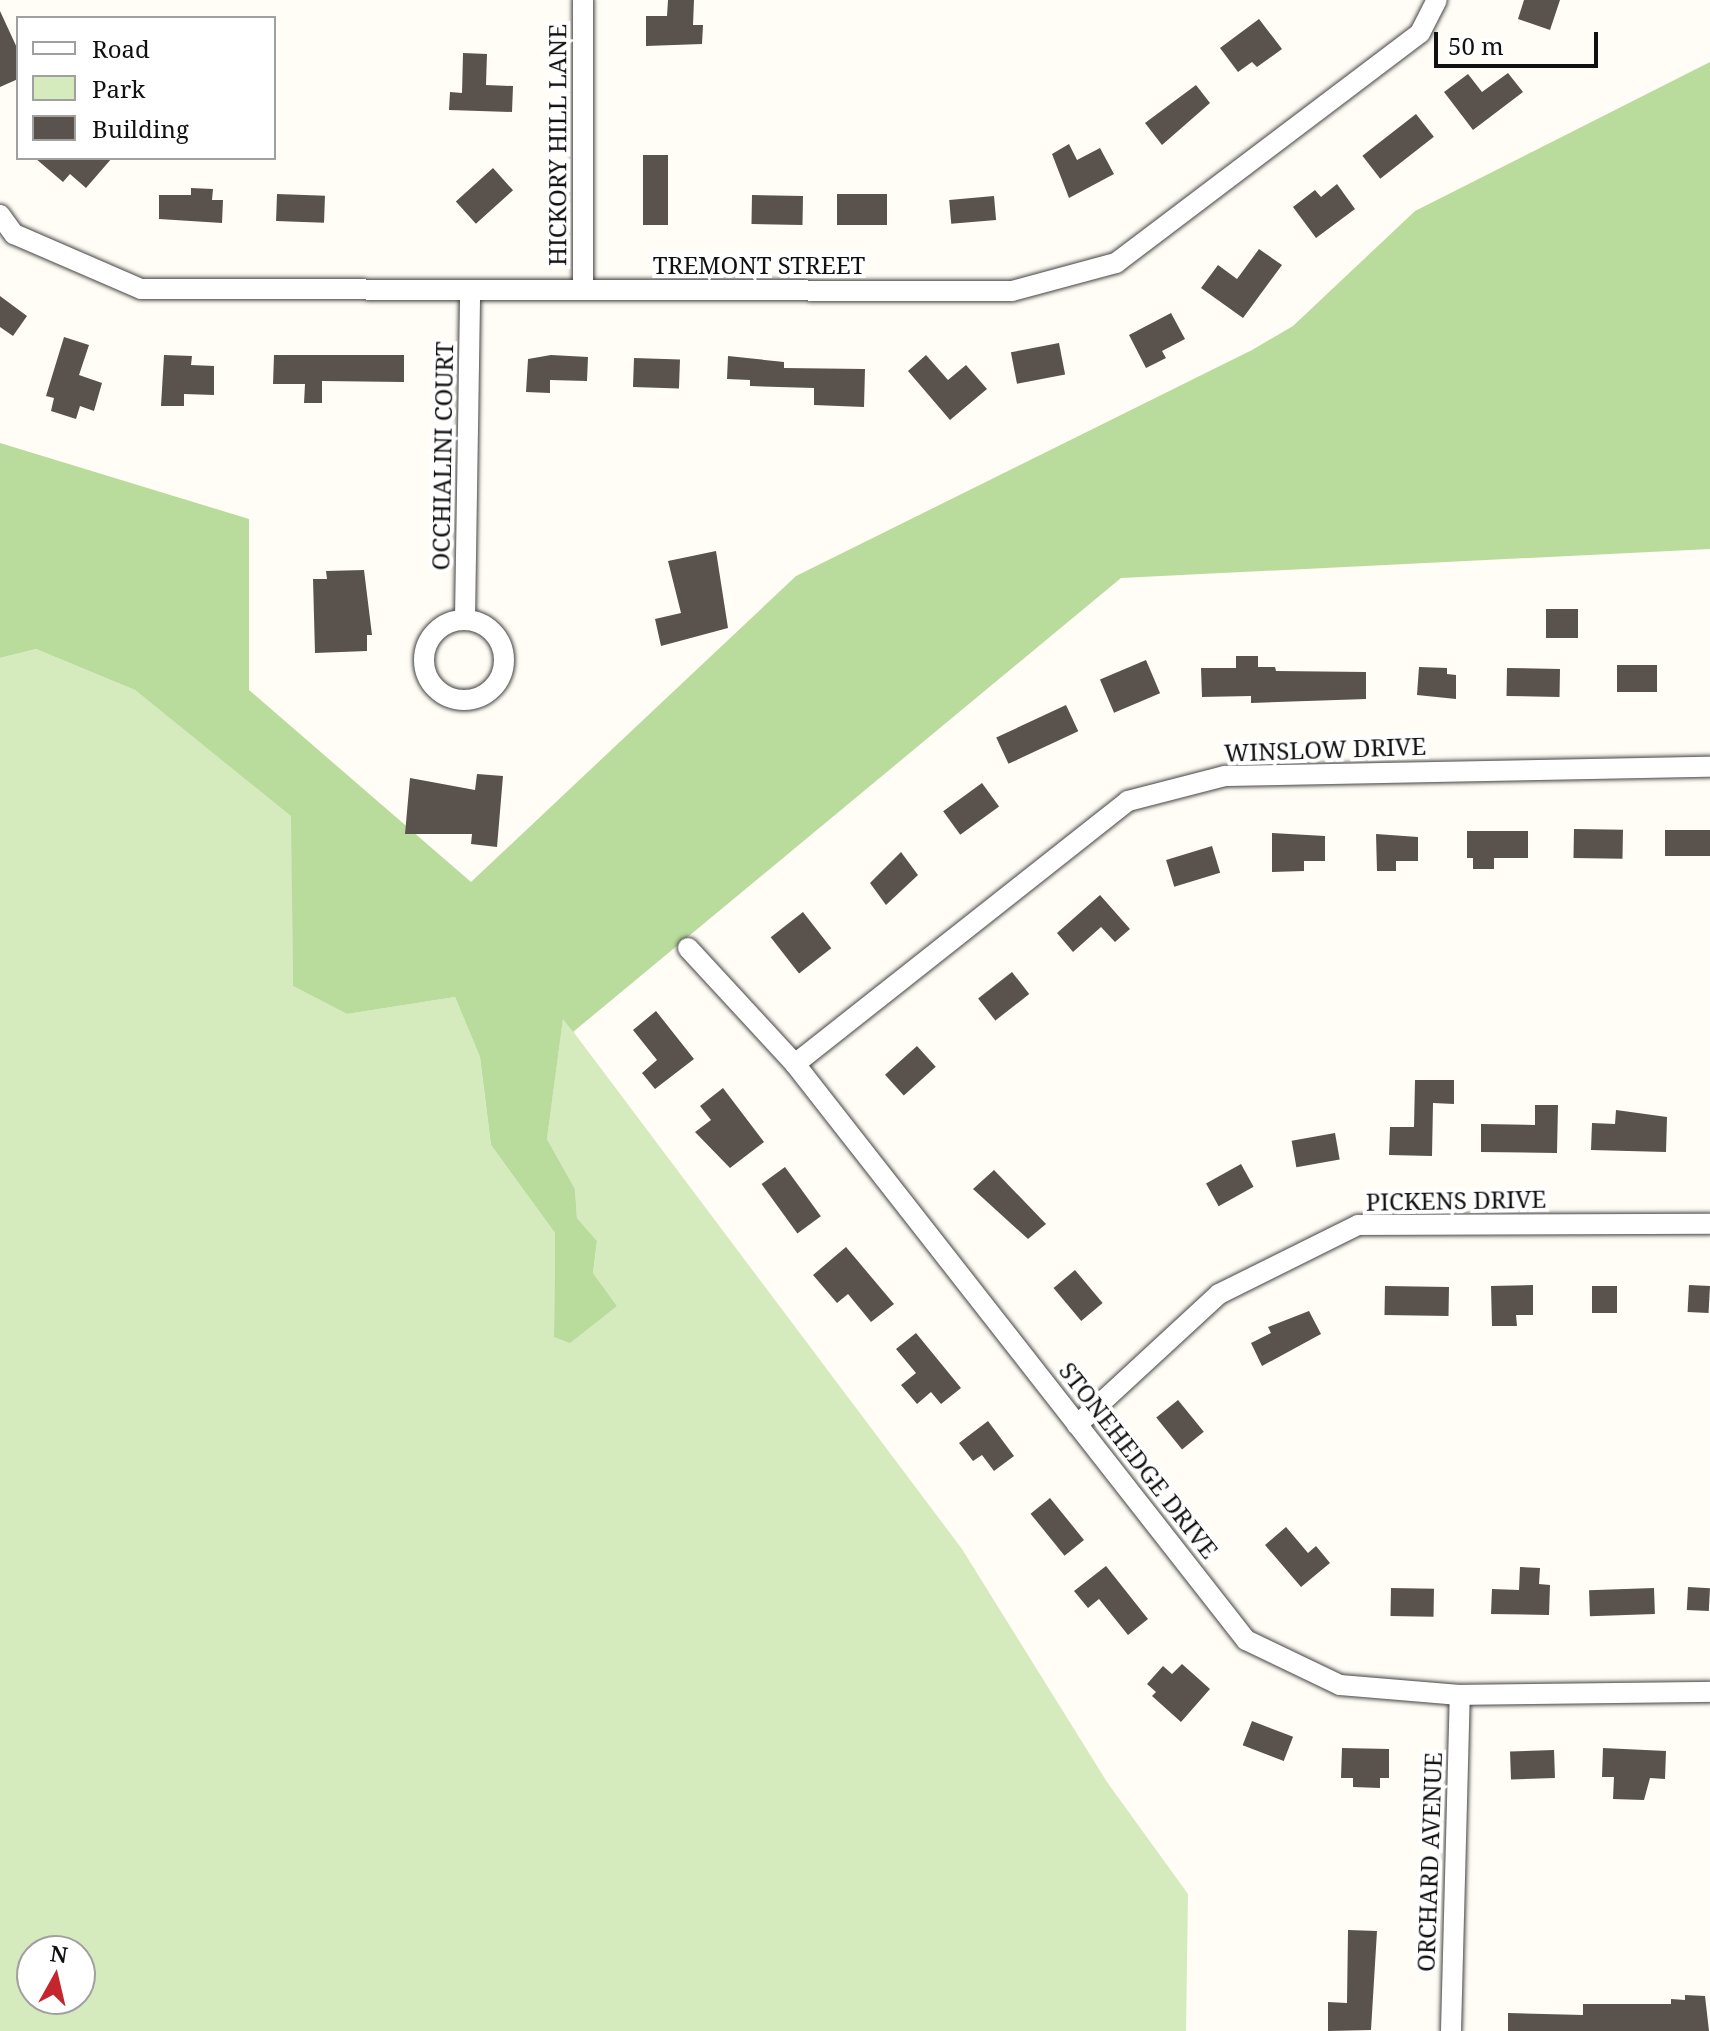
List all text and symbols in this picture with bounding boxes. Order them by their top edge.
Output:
legend [16,16,276,160]
scale bar [1438,16,1602,66]
street label: HICKORY HILL LANE [543,24,571,266]
text: 50 m [1448,29,1504,62]
text: Road [92,32,150,65]
text: Park [92,72,145,105]
text: Building [92,112,189,145]
street label: TREMONT STREET [653,251,865,279]
street label: OCCHIALINI COURT [426,341,458,571]
street label: WINSLOW DRIVE [1224,731,1426,767]
street label: PICKENS DRIVE [1365,1184,1547,1216]
street label: STONEHEDGE DRIVE [1054,1356,1224,1564]
street label: ORCHARD AVENUE [1411,1752,1447,1972]
north arrow [16,1935,96,2015]
text: N [48,1937,70,1969]

